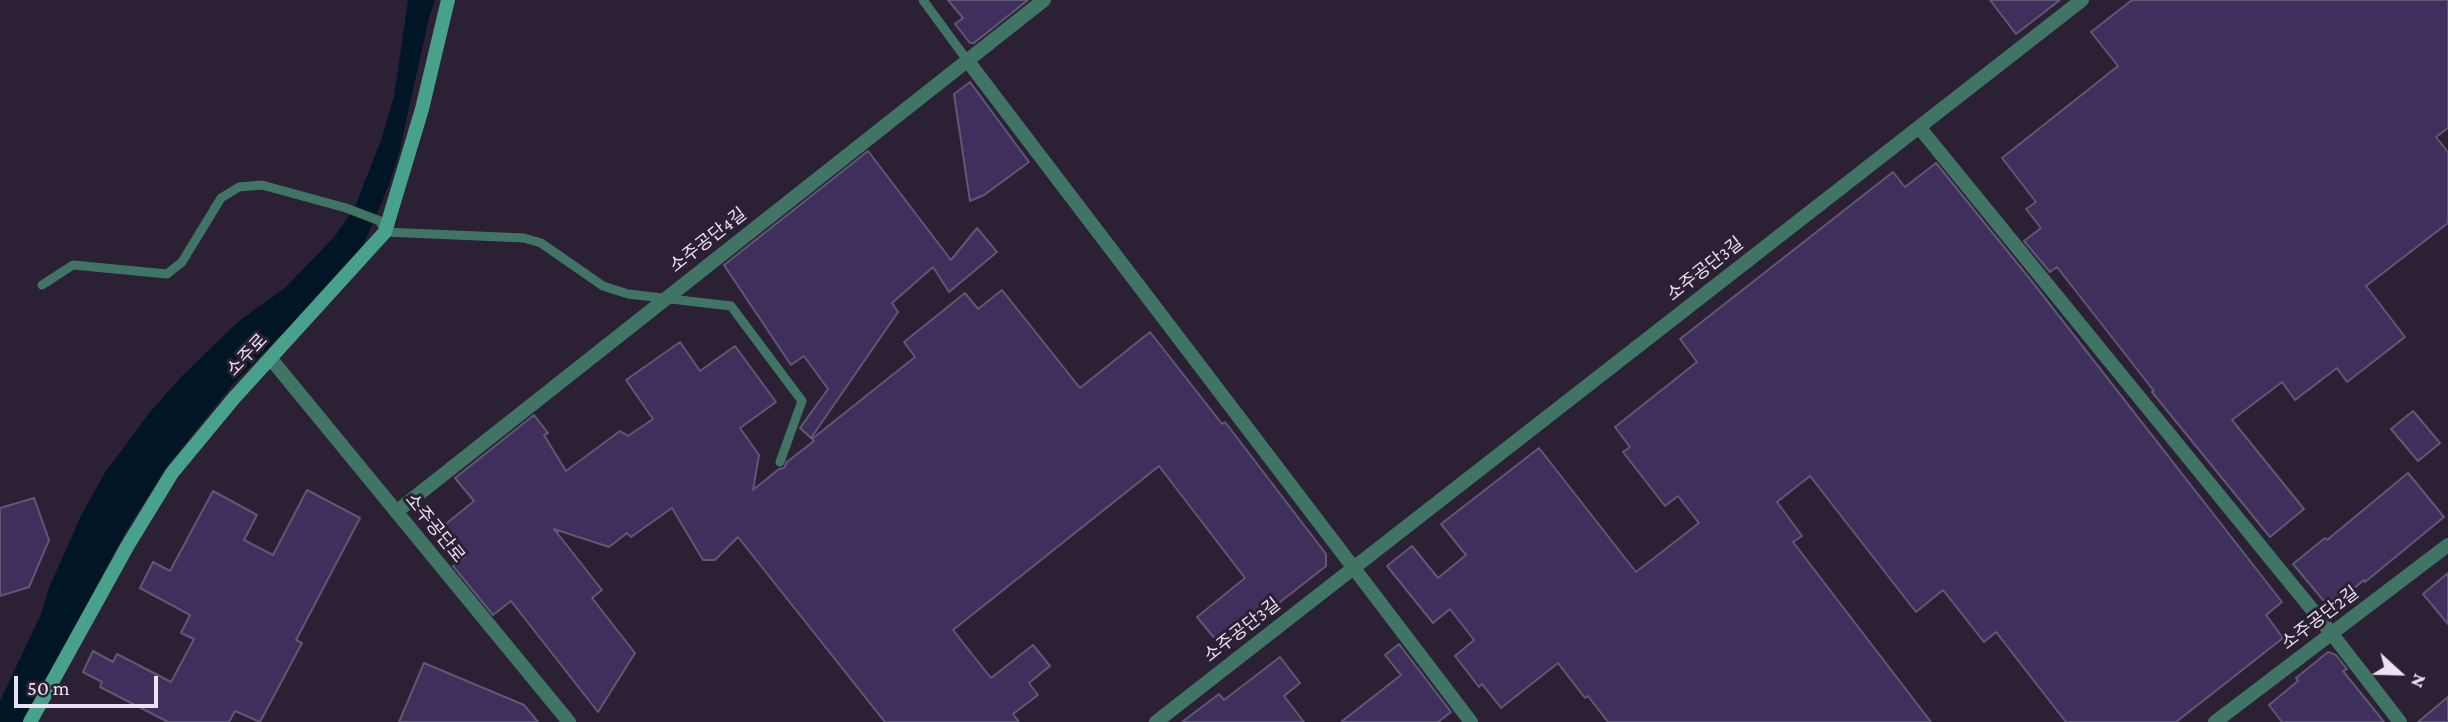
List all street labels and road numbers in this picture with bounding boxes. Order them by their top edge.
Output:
street label: 소주공단4길 [665,203,751,277]
street label: 소주공단3길 [1662,232,1748,306]
street label: 소주로 [222,329,272,381]
street label: 소주공단로 [401,489,469,567]
street label: 소주공단2길 [2277,582,2363,654]
street label: 소주공단3길 [1199,593,1285,667]

